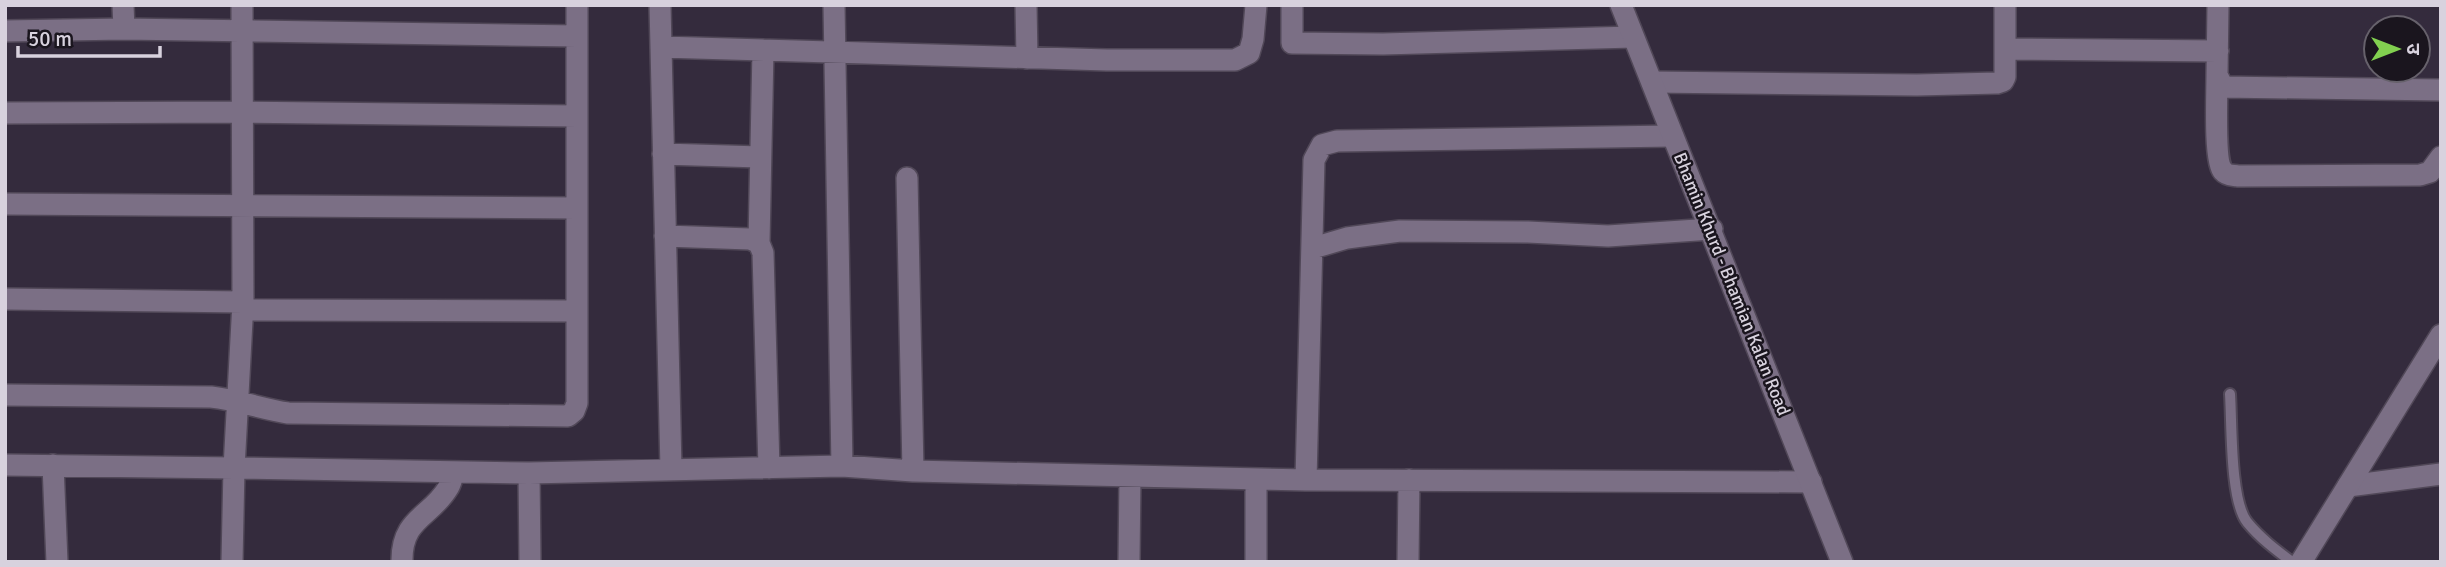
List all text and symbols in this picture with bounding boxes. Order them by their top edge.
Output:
scale bar [18,14,159,58]
north arrow [2362,14,2432,84]
text: 50 m [28,26,72,52]
text: उ [2401,43,2425,55]
street label: Bhamin Khurd - Bhamian Kalan Road [1669,149,1795,419]

